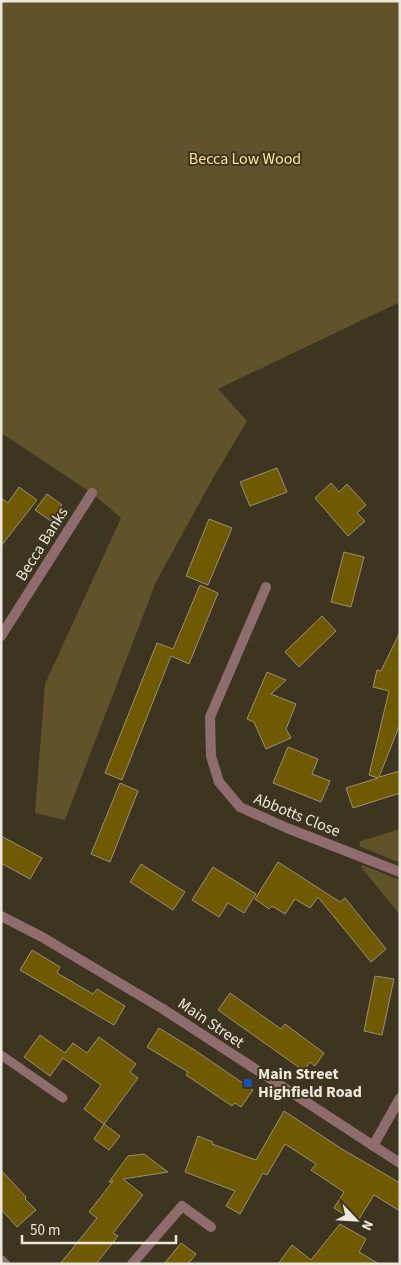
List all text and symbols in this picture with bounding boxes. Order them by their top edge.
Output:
park label: Becca Low Wood [189,148,301,170]
street label: Becca Banks [11,502,74,585]
street label: Abbotts Close [250,788,344,842]
street label: Main Street [173,993,249,1054]
place label: Main Street Highfield Road [258,1063,362,1103]
marker: Main Street Highfield Road [242,1077,254,1089]
north arrow [331,1195,381,1245]
scale bar [22,1212,176,1244]
text: N [356,1217,378,1234]
text: 50 m [30,1220,60,1241]

